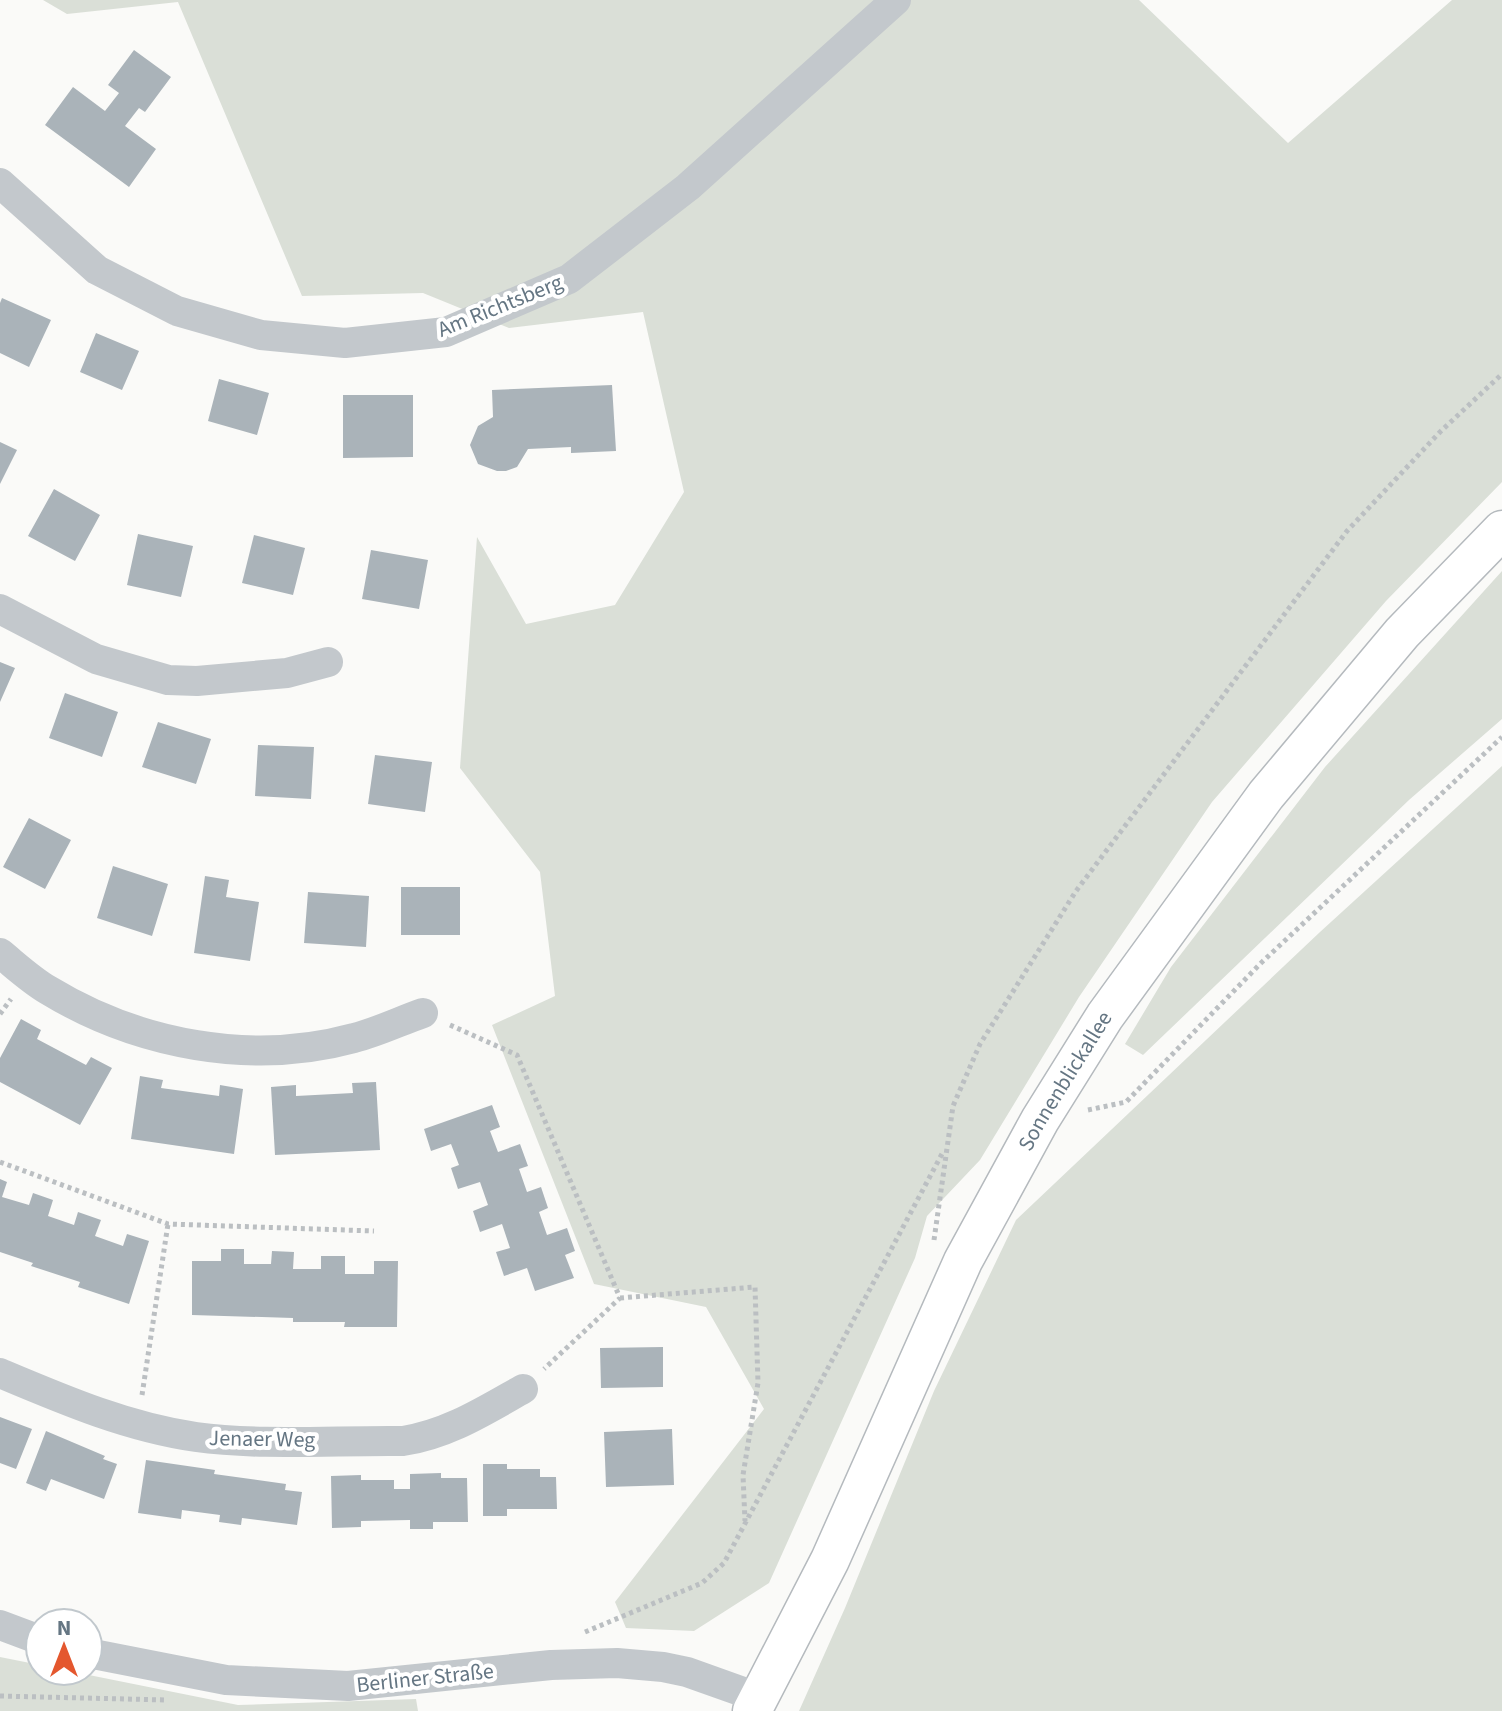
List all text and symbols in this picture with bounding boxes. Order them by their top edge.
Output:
street label: Am Richtsberg [433,266,567,346]
street label: Sonnenblickallee [1010,1005,1120,1157]
street label: Jenaer Weg [208,1422,316,1456]
north arrow [24,1607,104,1687]
text: N [57,1612,71,1644]
street label: Berliner Straße [355,1655,495,1701]

